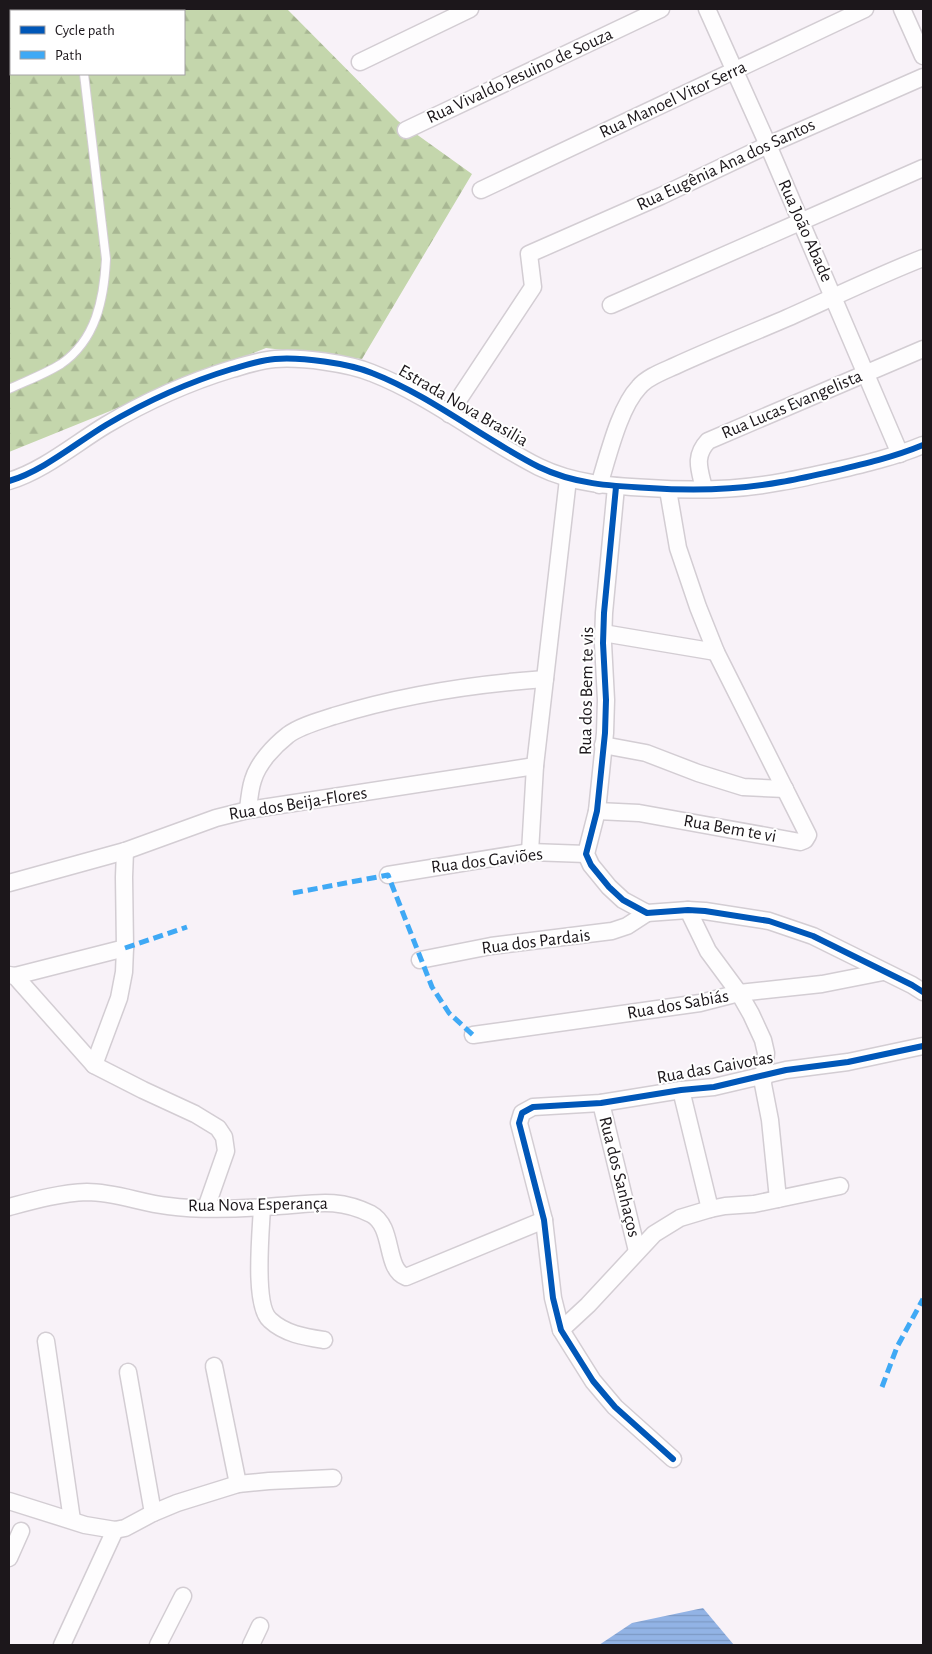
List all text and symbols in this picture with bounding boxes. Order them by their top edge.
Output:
legend [10,10,185,75]
text: Cycle path [55,23,115,38]
street label: Rua Vivaldo Jesuino de Souza [424,25,616,127]
text: Path [55,48,82,63]
street label: Rua Manoel Vitor Serra [597,58,749,142]
street label: Rua Eugênia Ana dos Santos [634,116,818,214]
street label: Rua João Abade [774,177,836,285]
street label: Estrada Nova Brasilia [395,362,531,450]
street label: Rua Lucas Evangelista [719,367,865,443]
street label: Rua dos Bem te vis [577,627,597,755]
street label: Rua dos Beija-Flores [228,784,368,824]
street label: Rua Bem te vi [682,812,778,846]
street label: Rua dos Gaviões [430,845,544,877]
street label: Rua dos Pardais [481,926,591,958]
street label: Rua dos Sabiás [626,987,730,1023]
street label: Rua das Gaivotas [656,1049,774,1087]
street label: Rua dos Sanhaços [595,1115,643,1239]
street label: Rua Nova Esperança [188,1195,328,1215]

